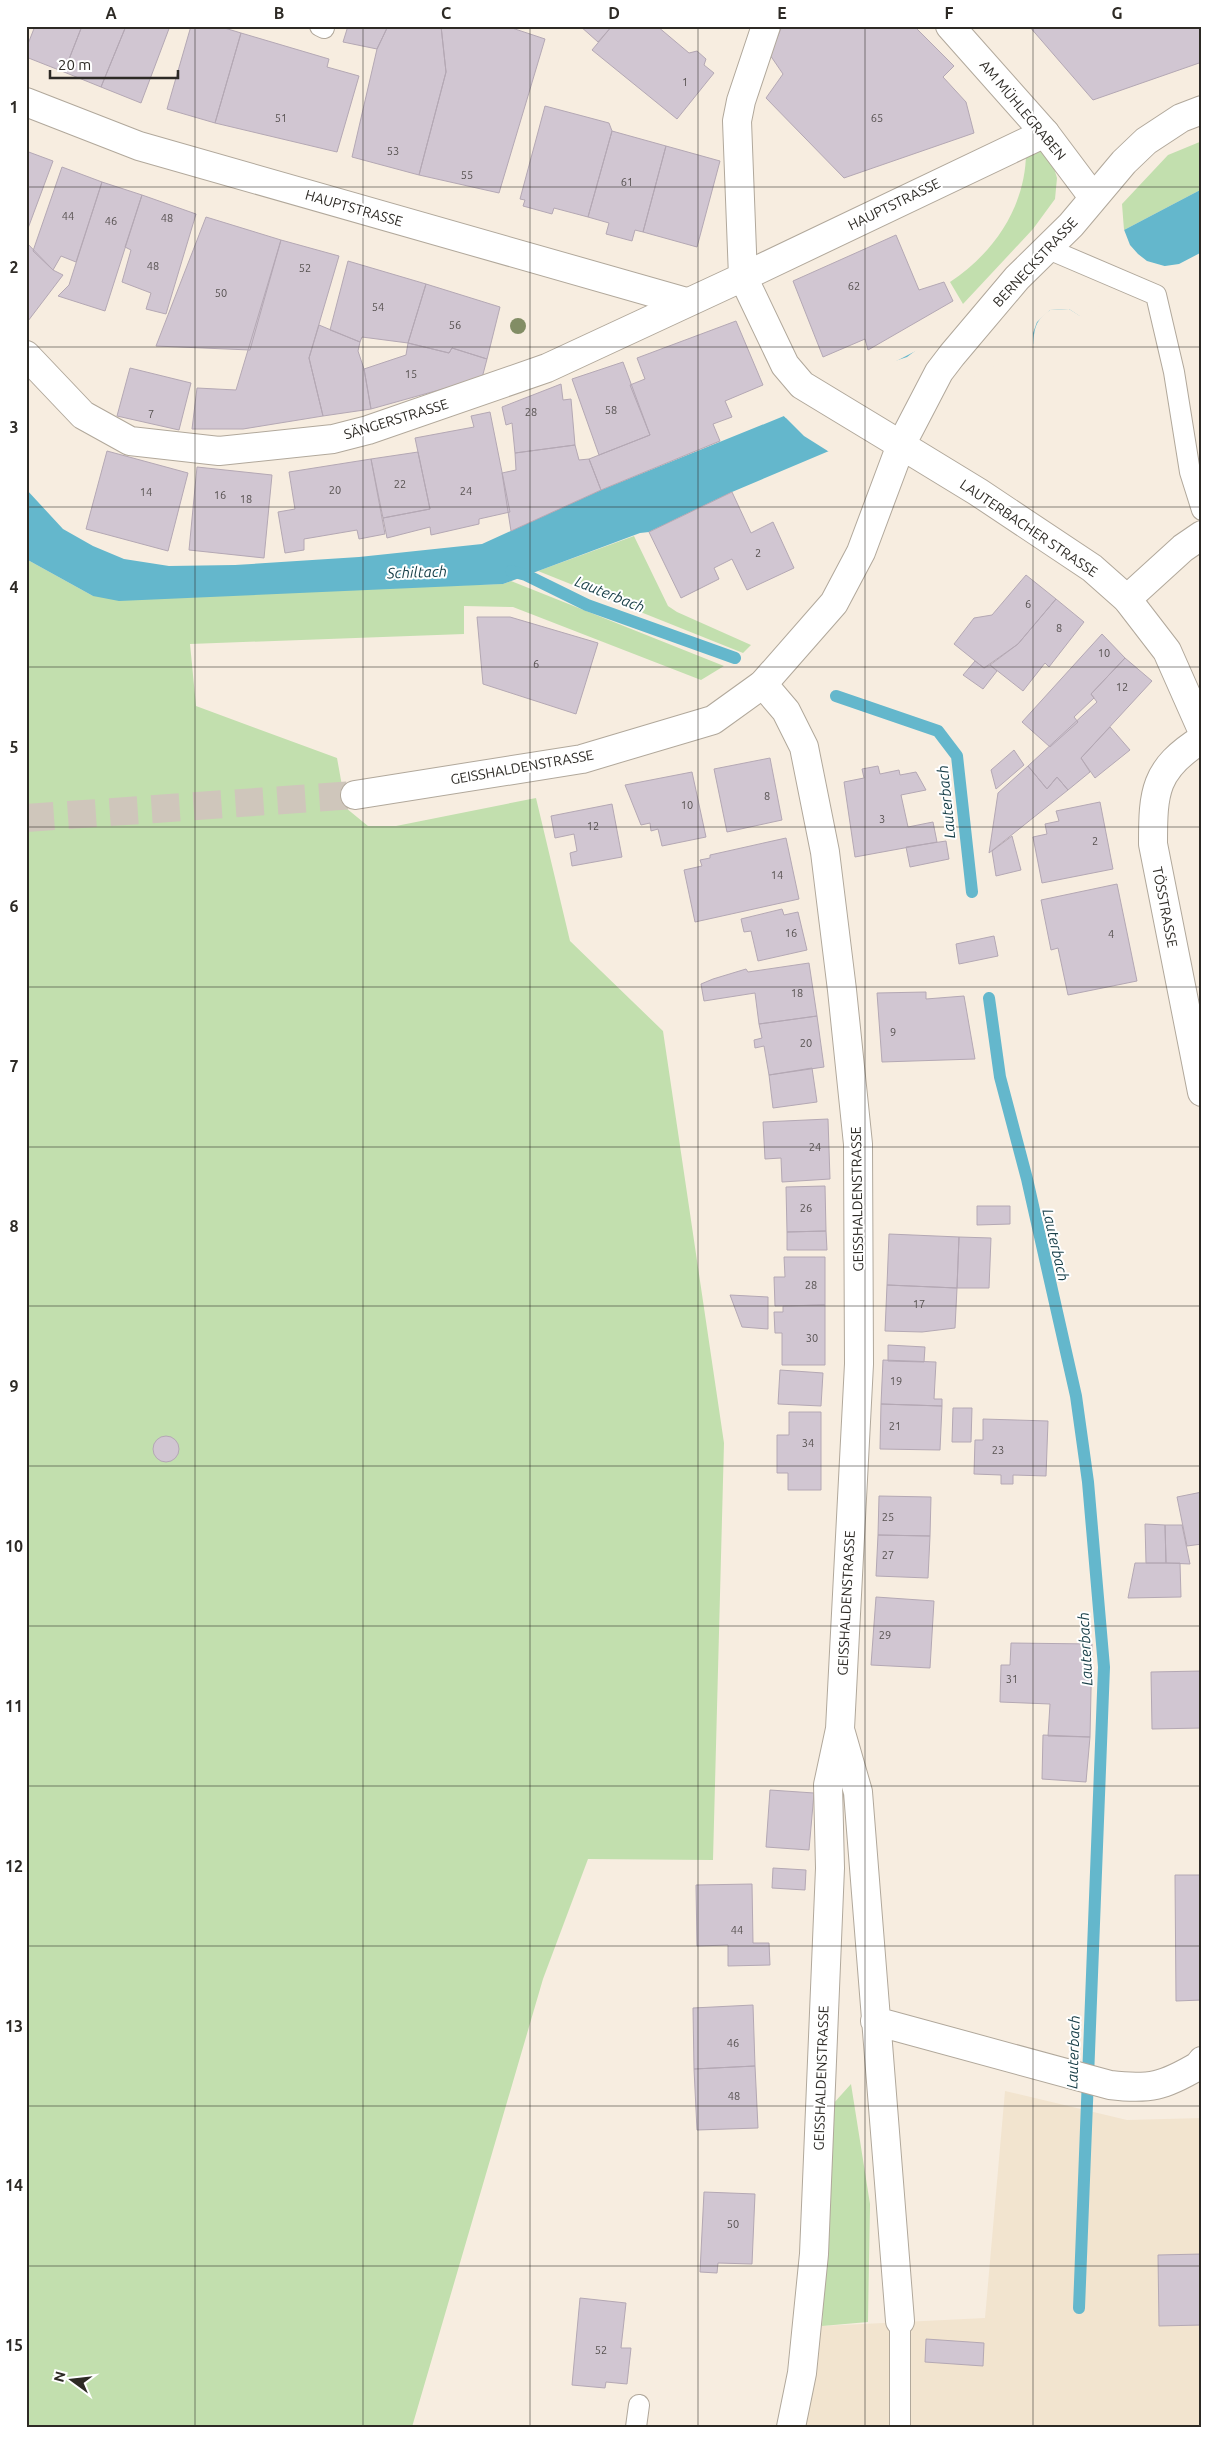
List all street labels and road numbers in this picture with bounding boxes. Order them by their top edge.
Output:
street label: AM MÜHLEGRABEN [977,56,1070,163]
street label: HAUPTSTRASSE [845,175,943,233]
street label: HAUPTSTRASSE [303,186,405,230]
street label: BERNECKSTRASSE [989,214,1081,310]
street label: SÄNGERSTRASSE [342,395,450,442]
street label: LAUTERBACHER STRASSE [957,476,1101,580]
street label: GEISSHALDENSTRASSE [449,746,595,787]
street label: TÖSSTRASSE [1149,865,1182,949]
street label: GEISSHALDENSTRASSE [848,1126,866,1272]
street label: GEISSHALDENSTRASSE [834,1530,858,1676]
street label: GEISSHALDENSTRASSE [810,2005,832,2151]

